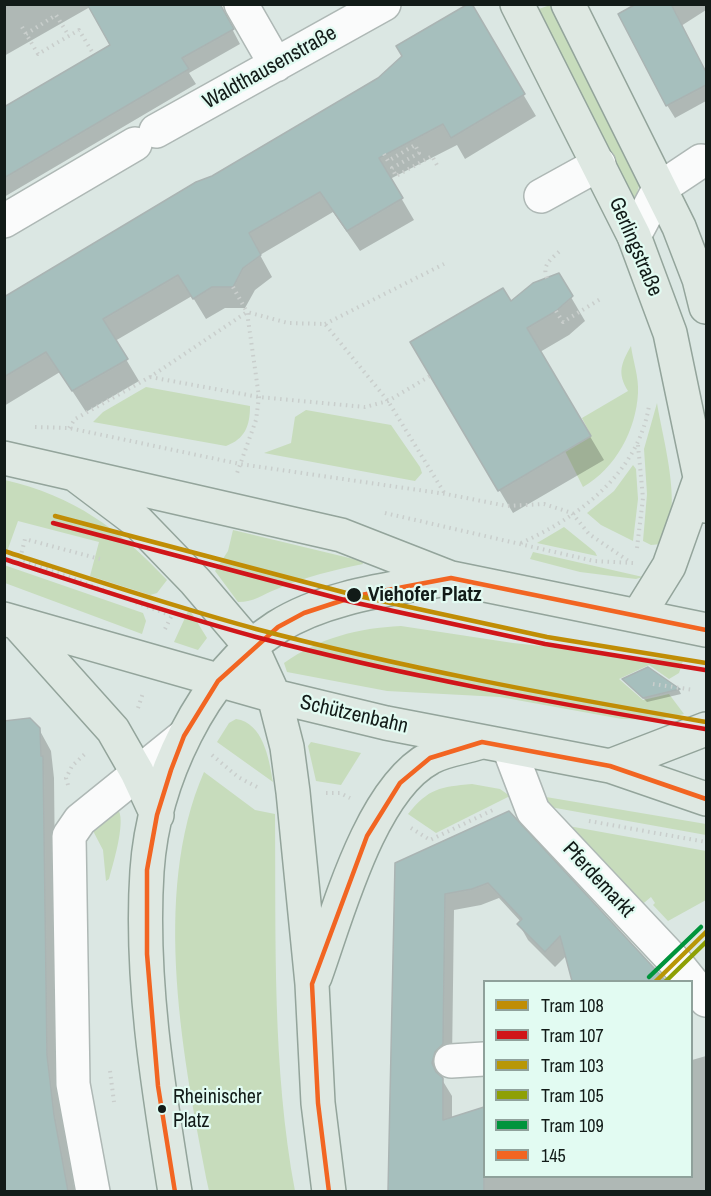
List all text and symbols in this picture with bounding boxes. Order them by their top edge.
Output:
street label: Waldthausenstraße [199,21,341,115]
street label: Gerlingstraße [603,194,667,300]
place label: Viehofer Platz [368,582,482,608]
marker: Viehofer Platz [345,586,363,604]
street label: Schützenbahn [298,690,410,740]
street label: Pferdemarkt [557,837,639,923]
legend [483,980,693,1178]
text: Tram 108 [541,993,604,1018]
text: Tram 107 [541,1023,604,1048]
text: Tram 103 [541,1053,604,1078]
text: Tram 105 [541,1083,604,1108]
place label: Rheinischer Platz [173,1086,261,1133]
marker: Rheinischer Platz [156,1103,168,1115]
text: Tram 109 [541,1113,604,1138]
text: 145 [541,1143,566,1168]

